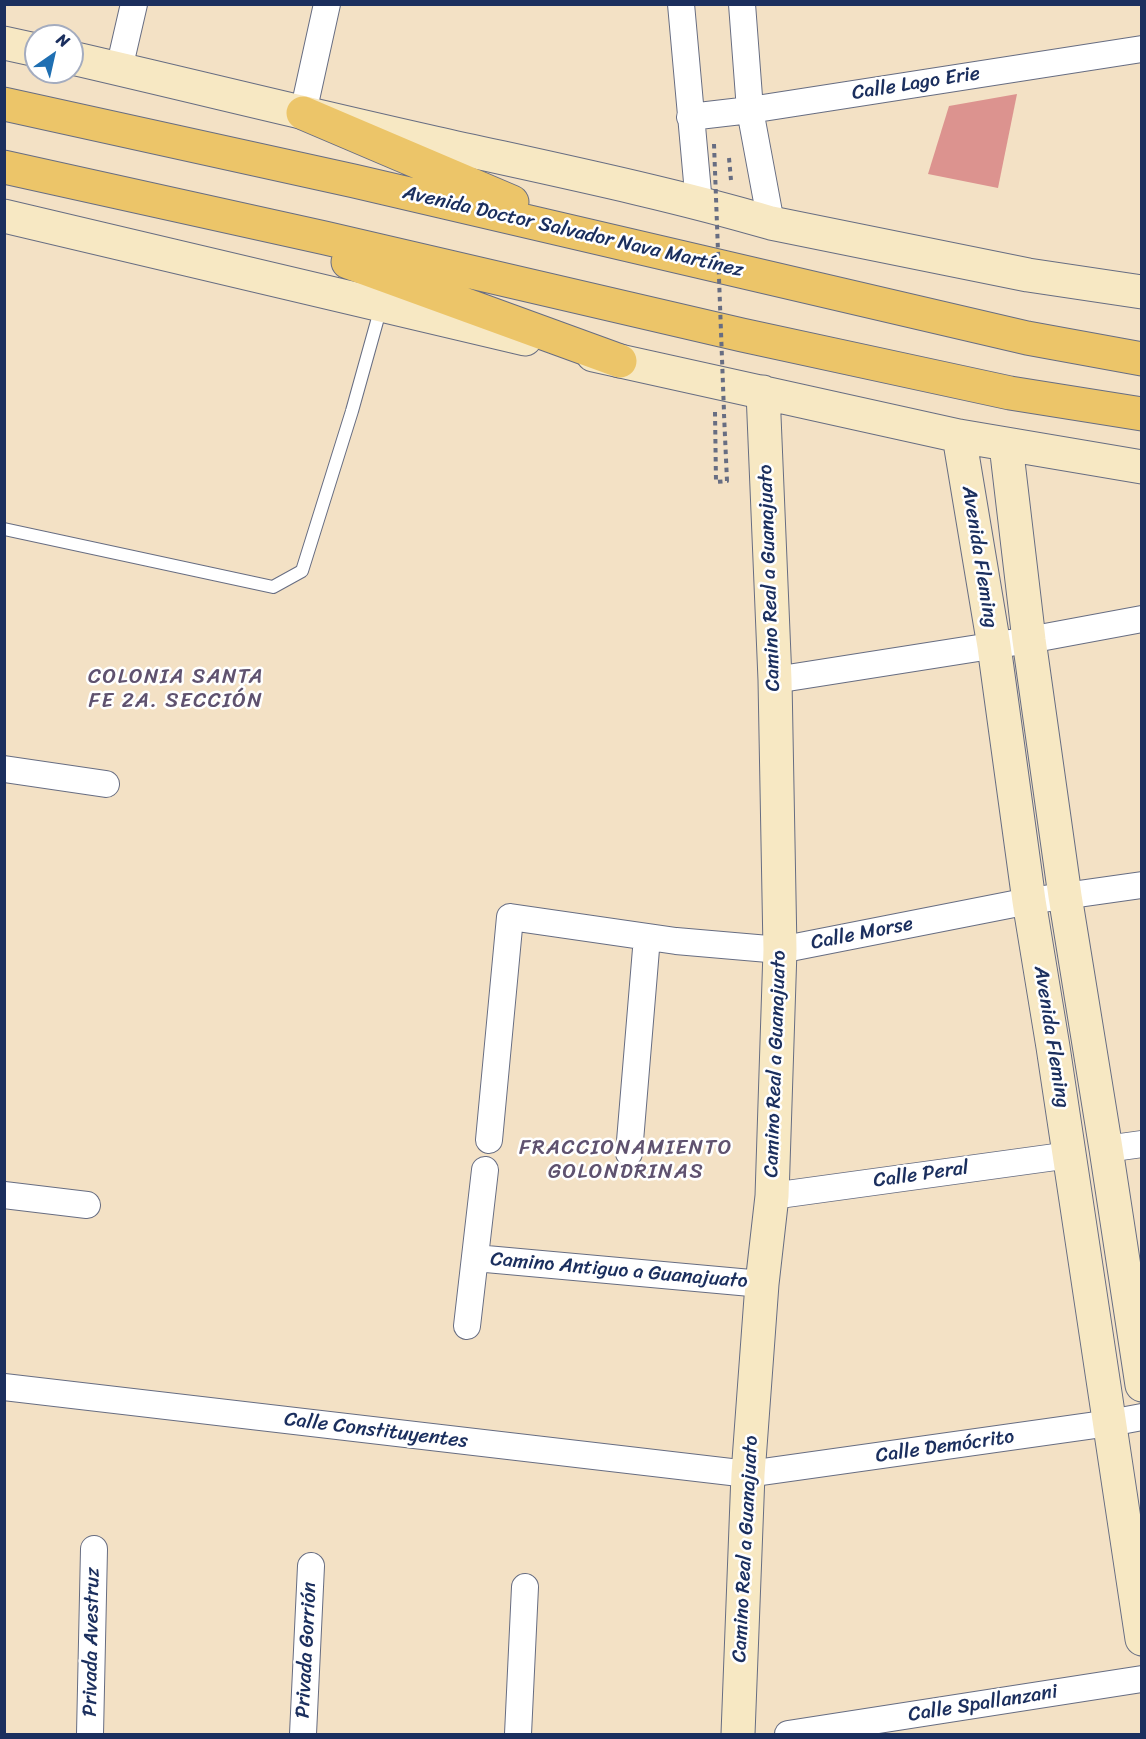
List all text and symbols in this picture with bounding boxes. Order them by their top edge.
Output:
north arrow [24,24,84,84]
text: N [51,25,76,55]
street label: Calle Lago Erie [850,62,982,106]
street label: Avenida Doctor Salvador Nava Martínez [400,181,746,283]
street label: Camino Real a Guanajuato [754,464,786,692]
street label: Avenida Fleming [956,484,1002,630]
district label: COLONIA SANTA FE 2A. SECCIÓN [89,665,263,715]
street label: Calle Morse [809,912,915,956]
street label: Camino Real a Guanajuato [760,950,792,1178]
street label: Avenida Fleming [1028,964,1074,1110]
district label: FRACCIONAMIENTO GOLONDRINAS [521,1136,731,1186]
street label: Calle Peral [872,1156,970,1194]
street label: Camino Antiguo a Guanajuato [490,1248,748,1294]
street label: Calle Constituyentes [283,1408,469,1454]
street label: Calle Demócrito [874,1425,1016,1469]
street label: Camino Real a Guanajuato [728,1435,764,1663]
street label: Privada Avestruz [79,1567,105,1717]
street label: Privada Gorrión [291,1581,323,1719]
street label: Calle Spallanzani [907,1680,1059,1728]

